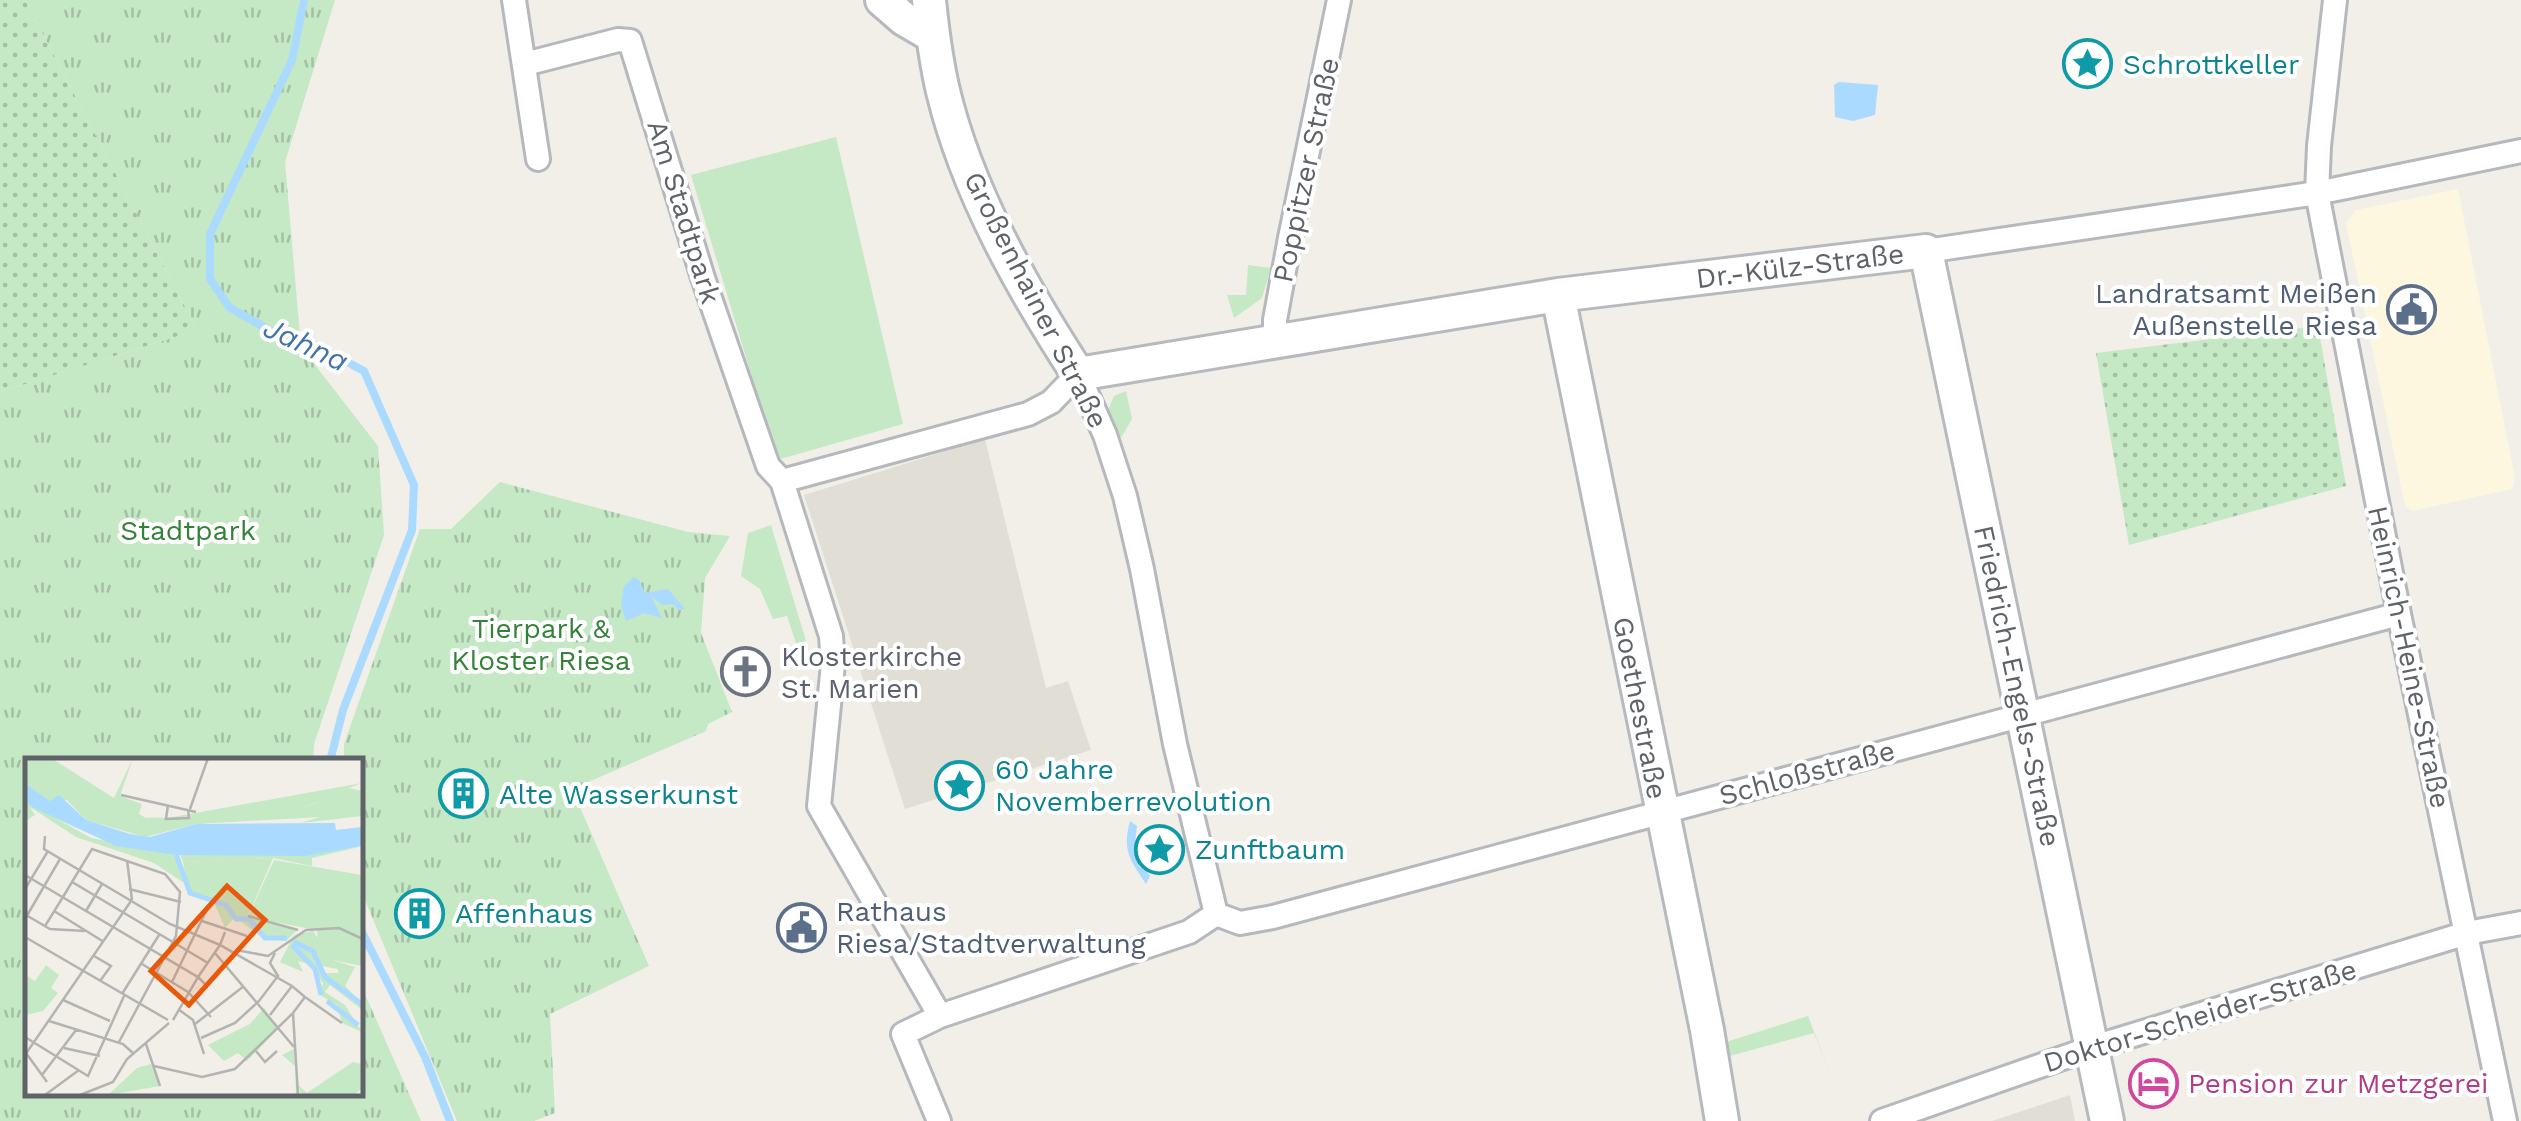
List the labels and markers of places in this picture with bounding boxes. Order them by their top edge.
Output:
place icon: Schrottkeller [2062,38,2114,90]
place label: Schrottkeller [2123,48,2299,81]
place label: Landratsamt Meißen Außenstelle Riesa [2095,277,2377,342]
public building icon: Landratsamt Meißen Außenstelle Riesa [2386,283,2438,335]
place label: Klosterkirche St. Marien [781,640,962,705]
church icon: Klosterkirche St. Marien [720,646,772,698]
place label: 60 Jahre Novemberrevolution [995,753,1272,818]
place icon: 60 Jahre Novemberrevolution [934,759,986,811]
building icon: Alte Wasserkunst [438,768,490,820]
place label: Alte Wasserkunst [499,778,738,811]
place icon: Zunftbaum [1134,823,1186,875]
place label: Zunftbaum [1195,833,1345,866]
building icon: Affenhaus [394,887,446,939]
place label: Rathaus Riesa/Stadtverwaltung [836,895,1146,960]
place label: Affenhaus [455,897,593,930]
public building icon: Rathaus Riesa/Stadtverwaltung [775,901,827,953]
hotel icon: Pension zur Metzgerei [2127,1057,2179,1109]
place label: Pension zur Metzgerei [2188,1067,2489,1100]

